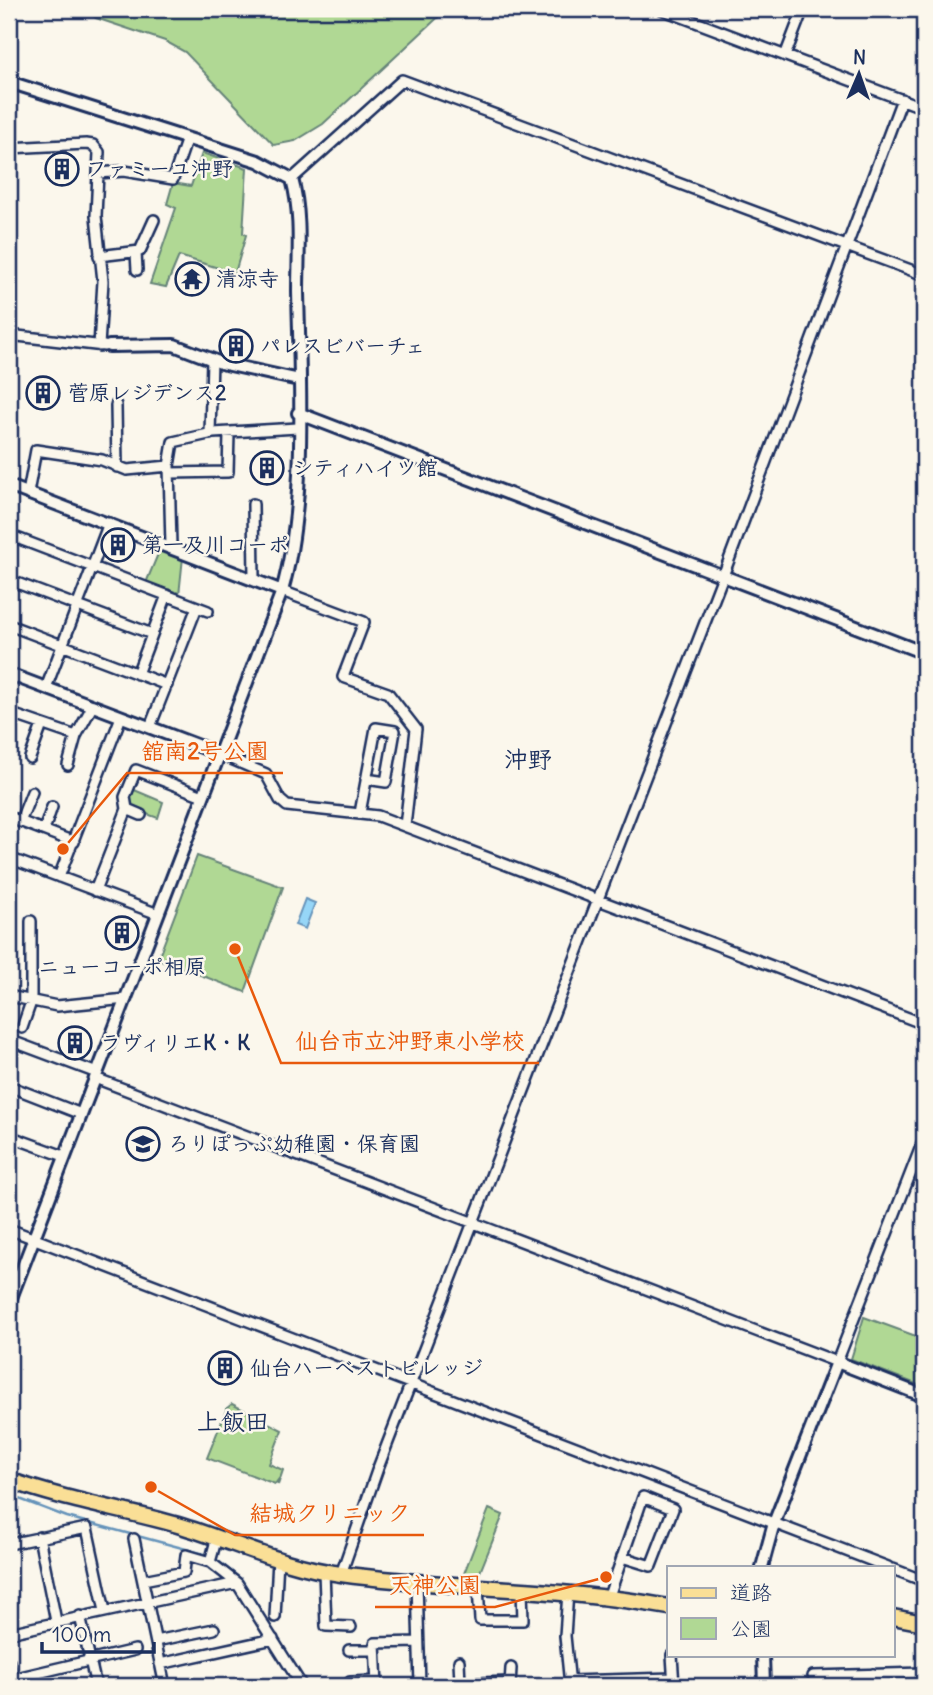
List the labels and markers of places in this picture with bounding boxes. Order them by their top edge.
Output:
building icon: ファミーユ沖野 [43,150,81,188]
place label: ファミーユ沖野 [86,155,233,182]
temple icon: 清涼寺 [173,260,211,298]
place label: 清涼寺 [216,265,279,292]
building icon: パレスビバーチェ [217,327,255,365]
place label: パレスビバーチェ [260,332,425,359]
building icon: 菅原レジデンス2 [24,374,62,412]
place label: 菅原レジデンス2 [68,379,227,406]
building icon: シティハイツ館 [248,449,286,487]
place label: シティハイツ館 [292,454,438,481]
building icon: 第一及川コーポ [99,526,137,564]
place label: 第一及川コーポ [142,531,289,558]
callout: 舘南2号公園 [127,729,283,773]
building icon: ニューコーポ相原 [103,914,141,952]
place label: ニューコーポ相原 [38,953,206,980]
callout: 仙台市立沖野東小学校 [281,1019,539,1063]
building icon: ラヴィリエK・K [56,1024,94,1062]
place label: ラヴィリエK・K [100,1029,251,1056]
school or university icon: ろりぽっぷ幼稚園・保育園 [124,1125,162,1163]
place label: ろりぽっぷ幼稚園・保育園 [168,1130,420,1157]
building icon: 仙台ハーベストビレッジ [206,1349,244,1387]
place label: 仙台ハーベストビレッジ [250,1354,483,1381]
callout: 結城クリニック [235,1491,424,1535]
callout: 天神公園 [375,1563,495,1607]

